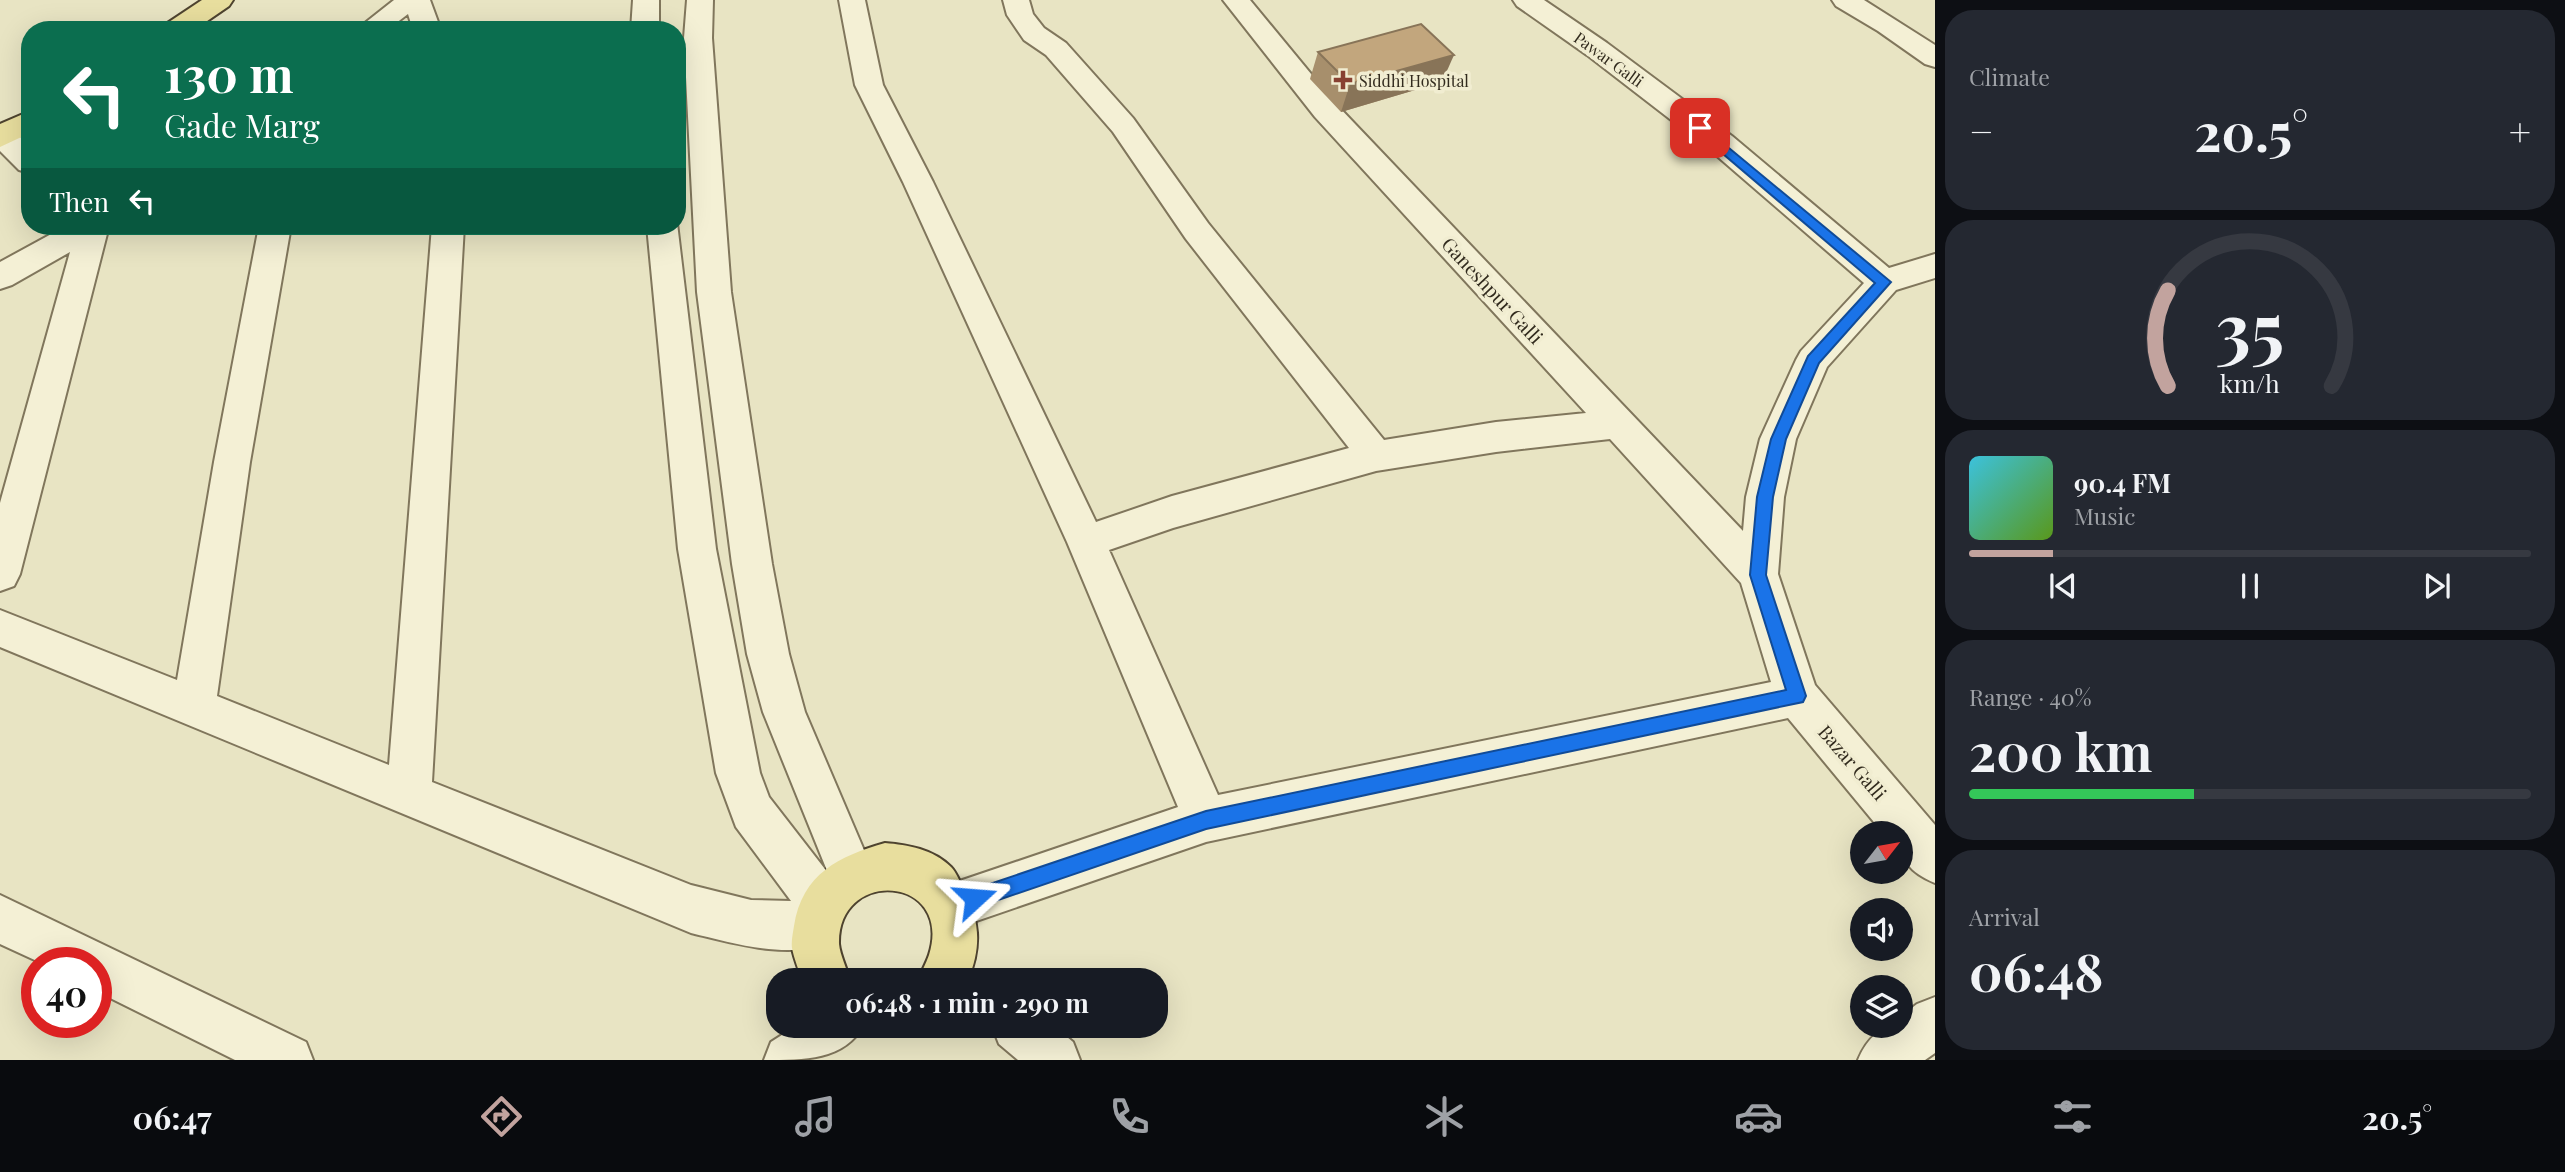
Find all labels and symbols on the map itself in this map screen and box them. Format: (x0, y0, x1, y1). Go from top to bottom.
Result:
street label: Pawar Galli (1570, 27, 1648, 92)
marker: Siddhi Hospital (1333, 70, 1353, 90)
place label: Siddhi Hospital (1359, 70, 1469, 91)
pin (1670, 98, 1730, 158)
street label: Ganeshpur Galli (1437, 231, 1550, 349)
street label: Bazar Galli (1813, 719, 1893, 805)
north arrow (1850, 821, 1913, 884)
position arrow (938, 861, 1012, 935)
speed limit sign: 40 (21, 947, 112, 1038)

